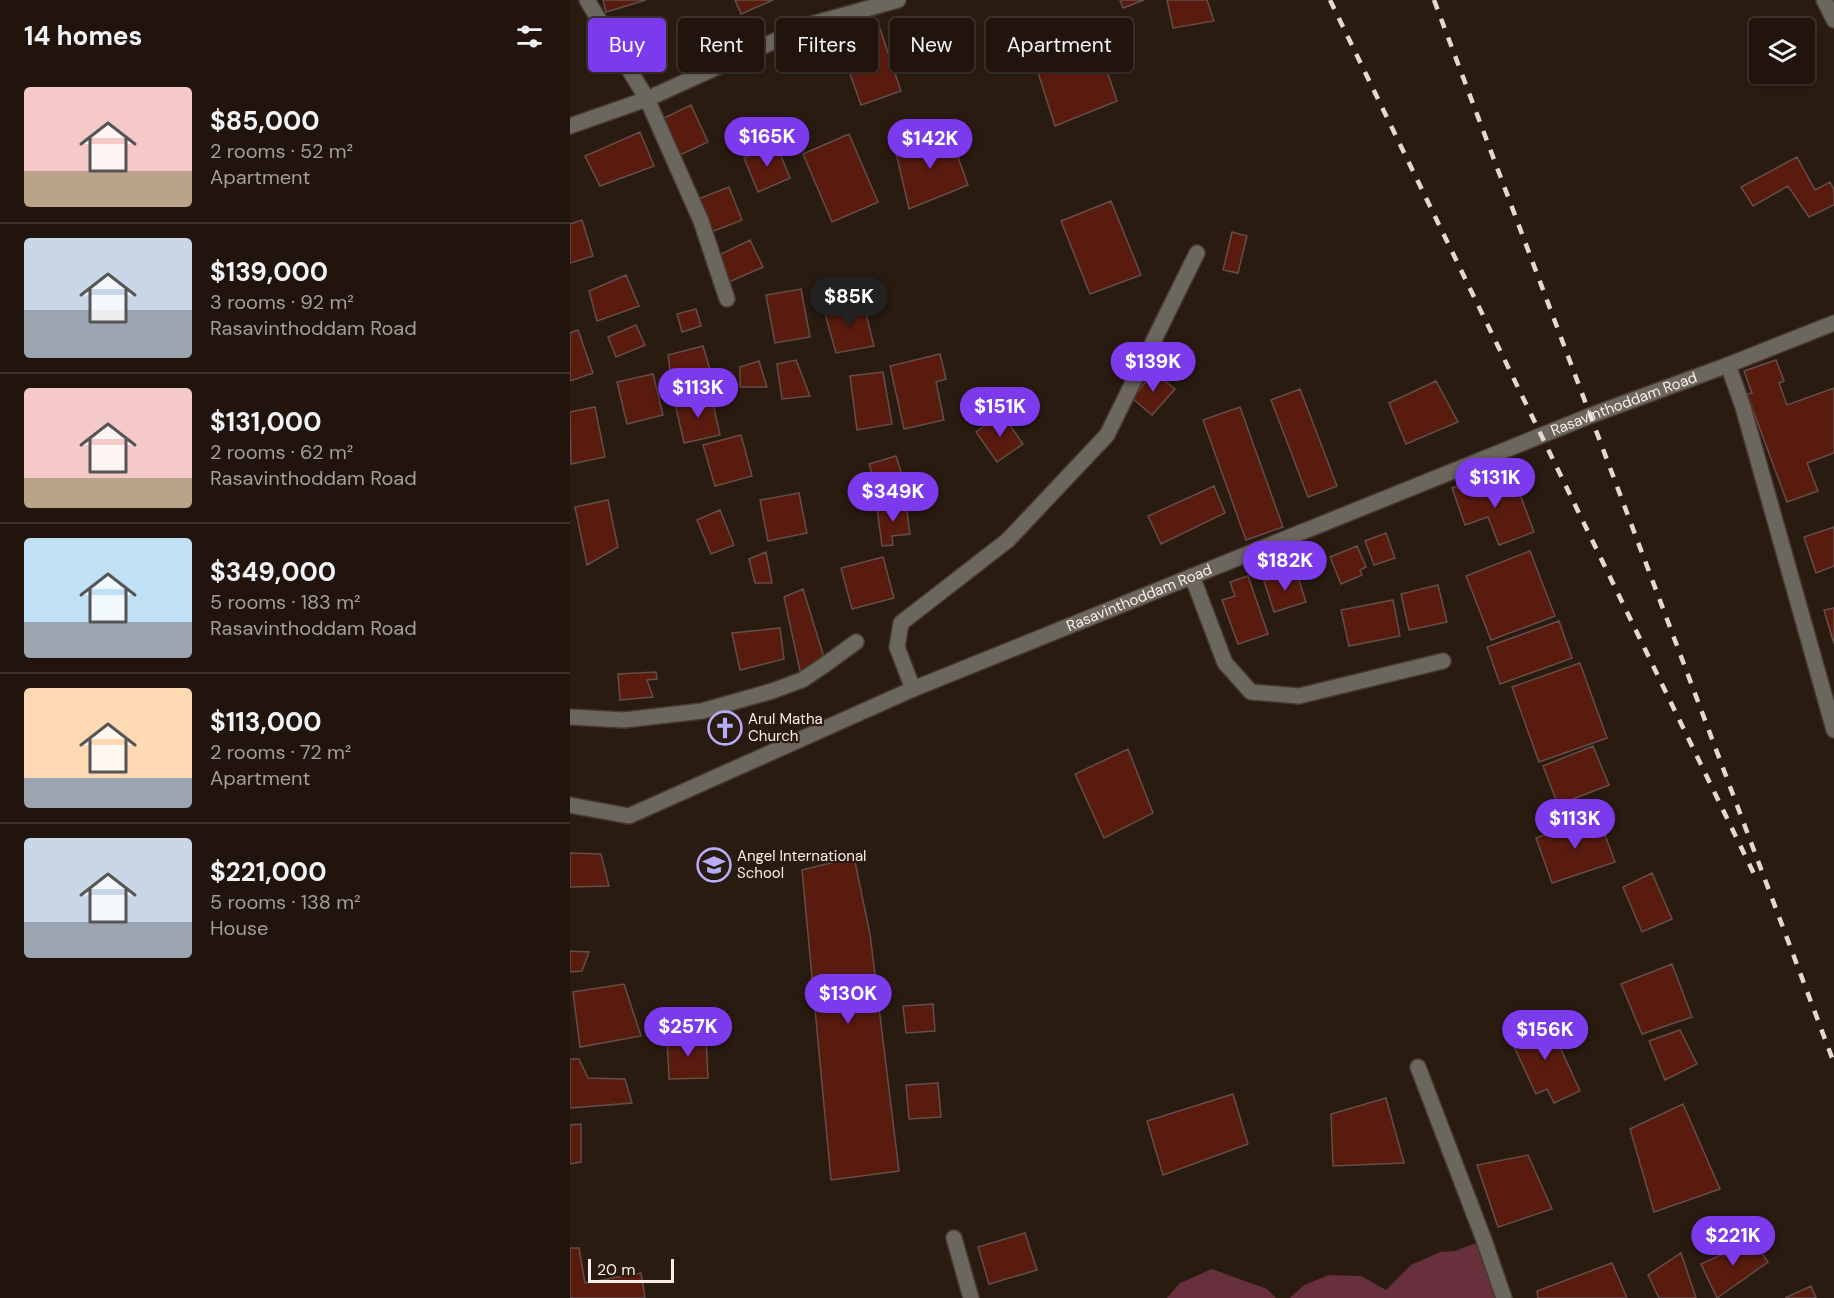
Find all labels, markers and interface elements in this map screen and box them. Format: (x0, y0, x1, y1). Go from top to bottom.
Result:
chip: Buy (588, 18, 666, 72)
chip: Rent (678, 18, 764, 72)
chip: Filters (776, 18, 878, 72)
chip: New (890, 18, 974, 72)
chip: Apartment (986, 18, 1133, 72)
map controls (1749, 18, 1815, 84)
button: layers (1749, 18, 1815, 84)
text: 14 homes (24, 19, 142, 53)
icon: filters (513, 20, 546, 53)
text: $85,000 (210, 104, 320, 138)
icon: home (72, 111, 144, 183)
pin: $165K (725, 117, 809, 168)
pin: $142K (888, 119, 972, 170)
text: $165K (738, 123, 796, 149)
text: $142K (902, 125, 958, 151)
text: 2 rooms · 52 m² (210, 138, 353, 164)
text: Apartment (210, 164, 310, 190)
text: $139,000 (210, 255, 328, 289)
icon: home (72, 262, 144, 334)
pin: $85K (813, 277, 885, 328)
text: $85K (824, 283, 874, 309)
text: 3 rooms · 92 m² (210, 289, 354, 315)
text: Rasavinthoddam Road (210, 315, 417, 341)
pin: $139K (1111, 342, 1195, 393)
text: $139K (1125, 348, 1181, 374)
street label: Rasavinthoddam Road (1548, 367, 1700, 441)
pin: $113K (656, 368, 740, 419)
text: $113K (672, 374, 724, 400)
pin: $151K (958, 387, 1042, 438)
text: $151K (974, 393, 1026, 419)
text: $131,000 (210, 405, 321, 439)
icon: home (72, 412, 144, 484)
text: 2 rooms · 62 m² (210, 439, 353, 465)
pin: $131K (1453, 458, 1537, 509)
text: $131K (1469, 464, 1521, 490)
text: Rasavinthoddam Road (210, 465, 417, 491)
pin: $349K (851, 472, 935, 523)
text: $349K (862, 478, 924, 504)
pin: $182K (1243, 541, 1327, 592)
text: $182K (1257, 547, 1313, 573)
text: $349,000 (210, 555, 336, 589)
street label: Rasavinthoddam Road (1063, 559, 1215, 636)
icon: home (72, 562, 144, 634)
text: 5 rooms · 183 m² (210, 589, 361, 615)
text: Rasavinthoddam Road (210, 615, 417, 641)
text: $113,000 (210, 705, 322, 739)
place label: Arul Matha Church (748, 709, 823, 746)
church icon: Arul Matha Church (707, 710, 743, 746)
icon: home (72, 712, 144, 784)
text: 2 rooms · 72 m² (210, 739, 351, 765)
text: Apartment (210, 765, 310, 791)
pin: $113K (1533, 799, 1617, 850)
text: $113K (1549, 805, 1601, 831)
place label: Angel International School (737, 846, 866, 883)
school or university icon: Angel International School (696, 847, 732, 883)
text: $221,000 (210, 855, 326, 889)
icon: home (72, 862, 144, 934)
text: 5 rooms · 138 m² (210, 889, 361, 915)
text: House (210, 915, 268, 941)
pin: $130K (806, 974, 890, 1025)
text: $130K (819, 980, 877, 1006)
pin: $257K (646, 1007, 730, 1058)
pin: $156K (1503, 1010, 1587, 1061)
text: $257K (658, 1013, 718, 1039)
text: $156K (1516, 1016, 1574, 1042)
pin: $221K (1691, 1216, 1775, 1267)
text: $221K (1705, 1222, 1761, 1248)
scale bar (588, 1256, 674, 1284)
text: 20 m (597, 1259, 636, 1280)

